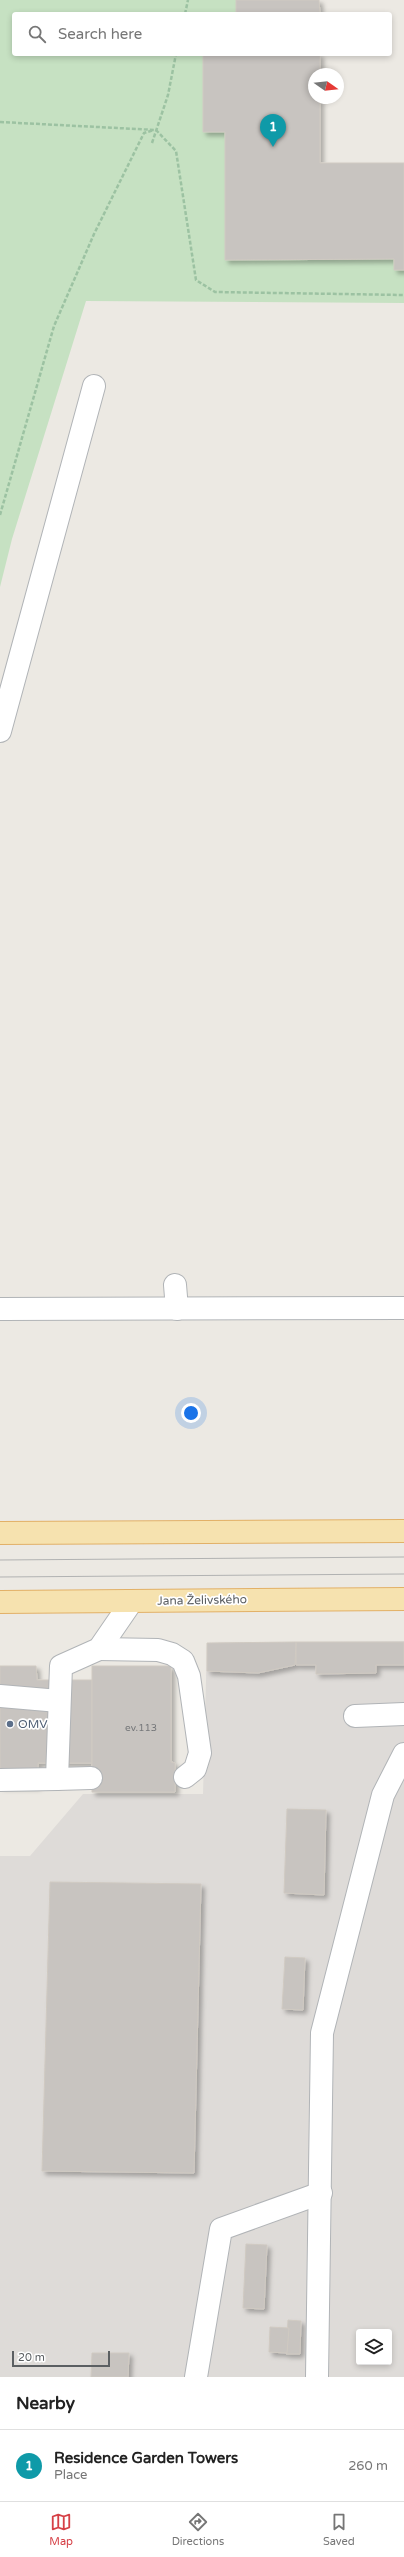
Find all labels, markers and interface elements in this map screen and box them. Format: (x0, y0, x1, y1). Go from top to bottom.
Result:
search box (12, 12, 392, 56)
icon: search (26, 23, 48, 45)
text: Search here (58, 25, 142, 43)
north arrow (308, 68, 344, 104)
pin: 1 (260, 114, 286, 147)
your location (181, 1403, 201, 1423)
street label: Jana Želivského (157, 1592, 247, 1608)
place label: OMV (18, 1717, 48, 1731)
marker: OMV (5, 1719, 15, 1729)
house number: ev.113 (125, 1722, 157, 1734)
map controls (356, 2329, 392, 2365)
button: layers (356, 2329, 392, 2365)
scale bar (12, 2349, 110, 2368)
text: 20 m (18, 2351, 45, 2364)
text: Nearby (16, 2393, 75, 2414)
text: Residence Garden Towers (54, 2449, 238, 2467)
text: 1 (25, 2458, 33, 2474)
text: 260 m (348, 2458, 388, 2474)
text: Place (54, 2467, 87, 2483)
tab: Map (49, 2511, 73, 2548)
tab: Directions (172, 2511, 224, 2548)
tab: Saved (323, 2511, 355, 2548)

